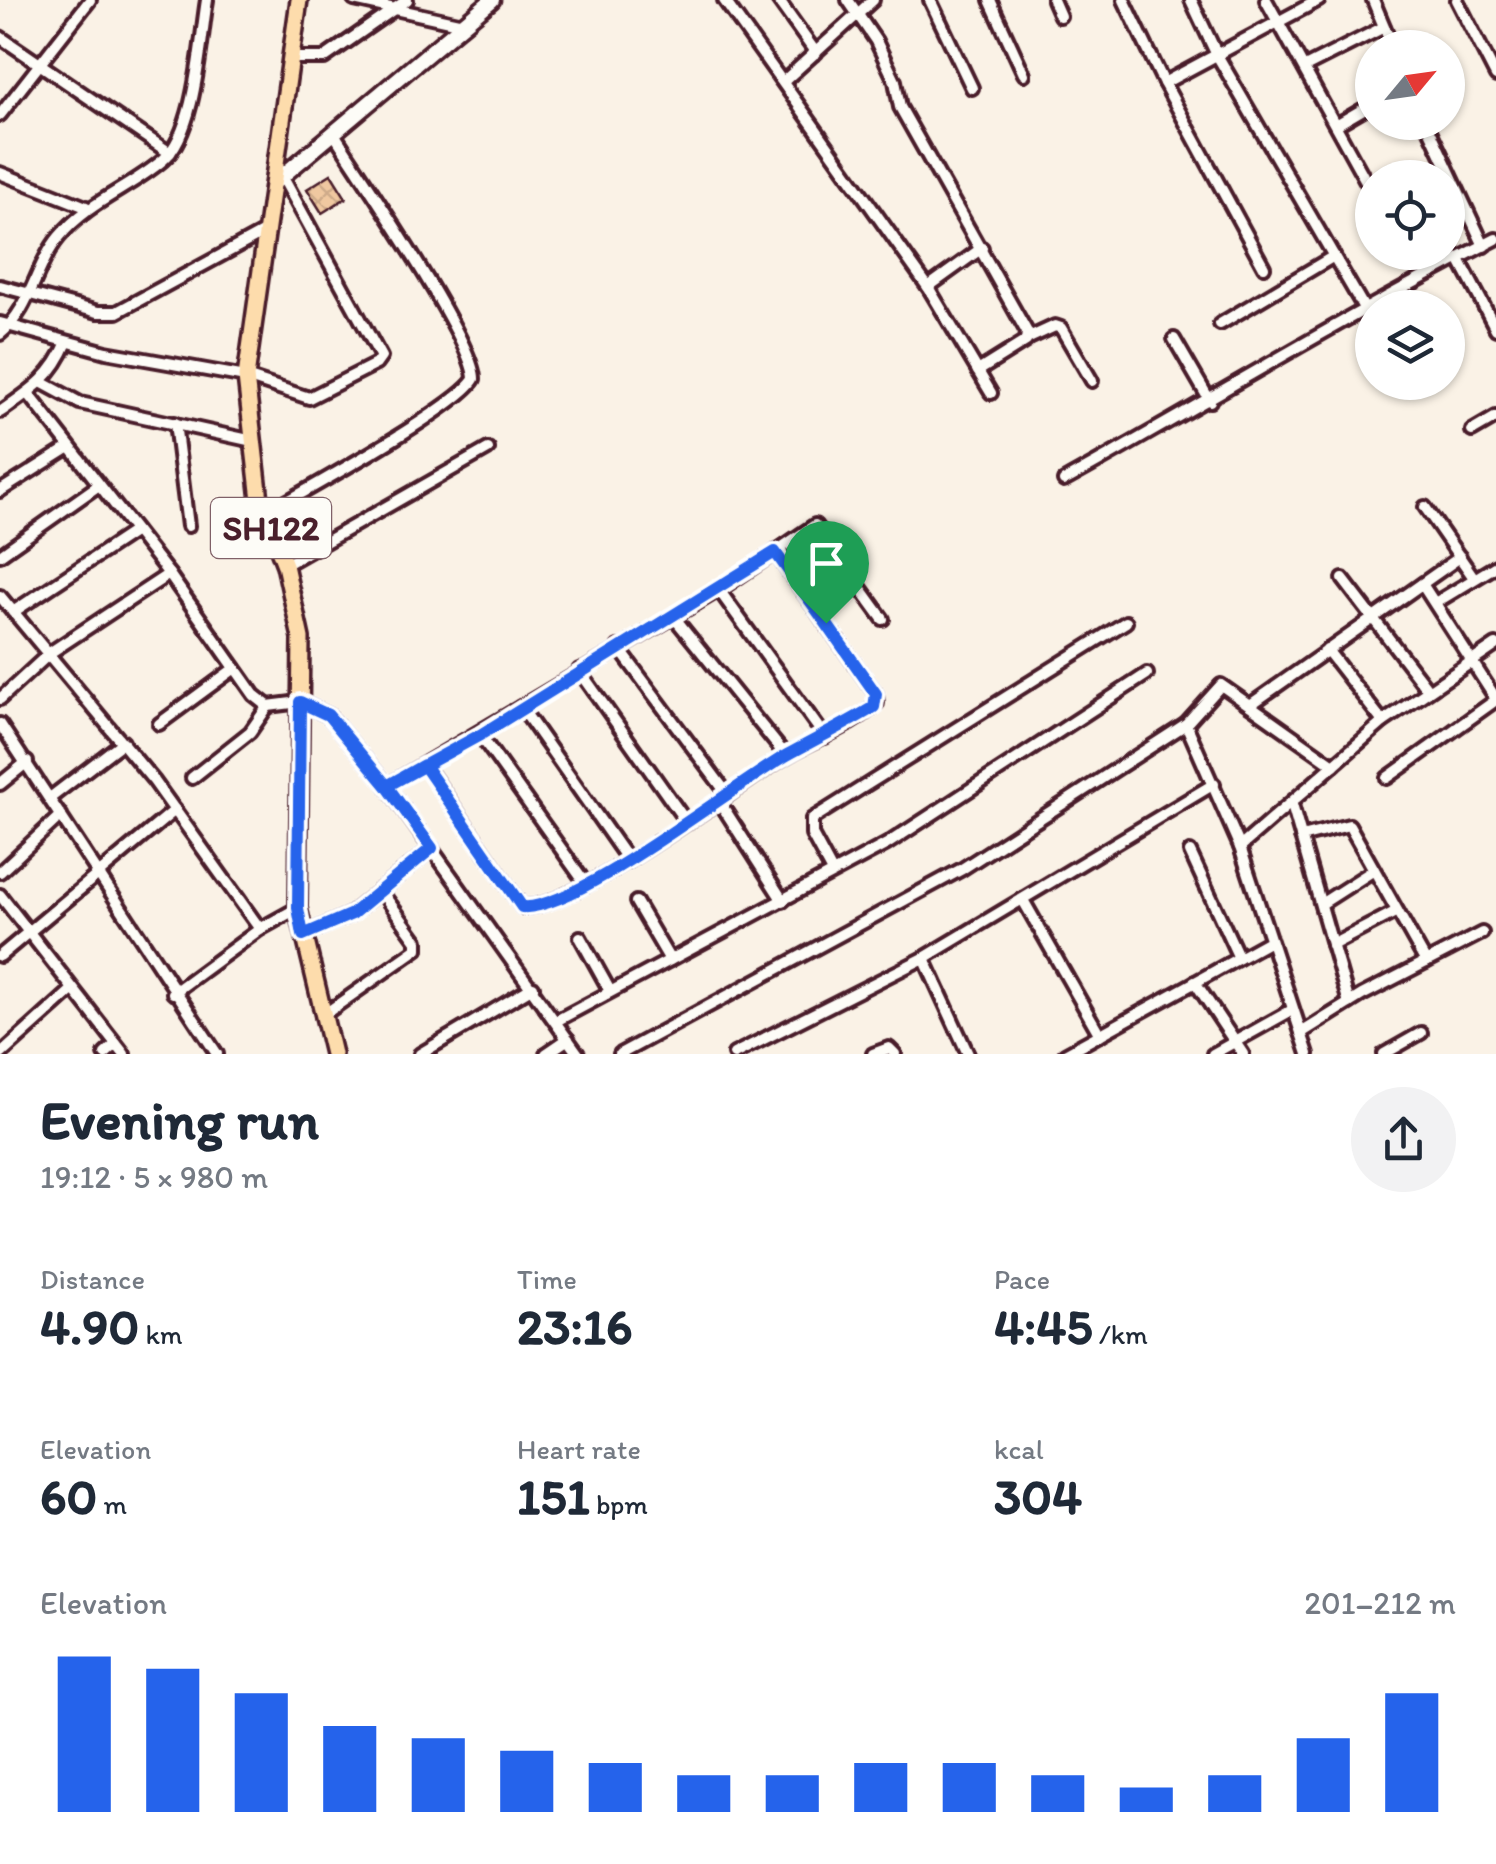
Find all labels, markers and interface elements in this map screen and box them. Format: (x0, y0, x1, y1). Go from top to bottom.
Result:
north arrow (1355, 30, 1465, 140)
map controls (1355, 30, 1465, 400)
button: locate (1355, 160, 1465, 270)
button: layers (1355, 290, 1465, 400)
road number: SH122 (211, 498, 331, 558)
pin (784, 521, 869, 624)
icon: arrive (799, 536, 854, 591)
text: Evening run (40, 1087, 319, 1153)
button: share (1351, 1087, 1456, 1192)
text: 19:12 · 5 × 980 m (40, 1158, 268, 1196)
text: Distance (40, 1262, 145, 1296)
text: Time (517, 1262, 577, 1296)
text: Pace (994, 1262, 1050, 1296)
text: 4.90 (40, 1296, 139, 1357)
text: 23:16 (517, 1296, 632, 1357)
text: 4:45 (994, 1296, 1093, 1357)
text: km (139, 1317, 183, 1351)
text: /km (1093, 1317, 1148, 1351)
text: Elevation (40, 1432, 151, 1466)
text: Heart rate (517, 1432, 641, 1466)
text: kcal (994, 1432, 1044, 1466)
text: 60 (40, 1466, 97, 1527)
text: 151 (517, 1466, 590, 1527)
text: 304 (994, 1466, 1082, 1527)
text: m (97, 1487, 127, 1521)
text: bpm (590, 1487, 648, 1521)
text: Elevation (40, 1584, 167, 1622)
text: 201–212 m (1304, 1584, 1456, 1622)

